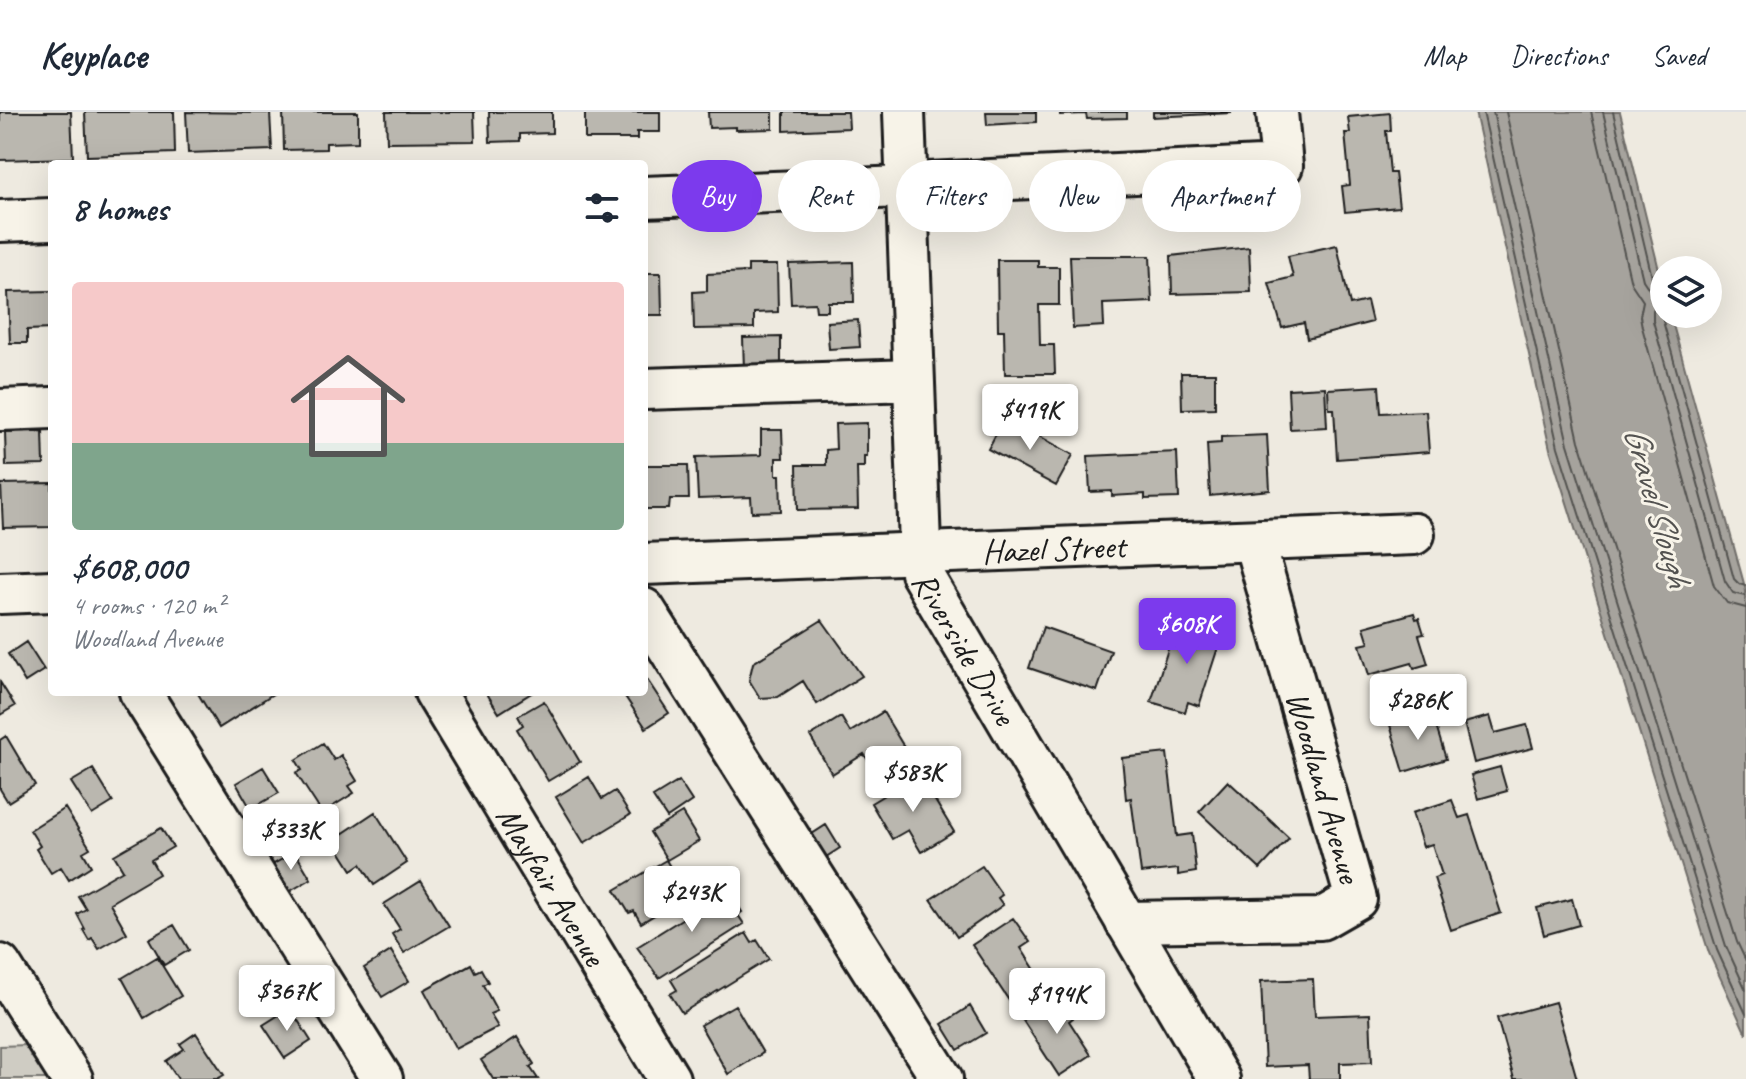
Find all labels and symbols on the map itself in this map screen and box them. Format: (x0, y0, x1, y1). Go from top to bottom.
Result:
pin: $419K (974, 384, 1086, 452)
water label: Gravel Slough (1613, 421, 1703, 594)
street label: Hazel Street (981, 524, 1130, 572)
street label: Riverside Drive (903, 563, 1028, 734)
pin: $608K (1131, 598, 1243, 666)
pin: $286K (1362, 674, 1474, 742)
street label: Woodland Avenue (1276, 687, 1372, 889)
pin: $583K (857, 746, 969, 814)
street label: Mayfair Avenue (487, 798, 618, 975)
pin: $333K (235, 804, 347, 872)
pin: $243K (636, 866, 748, 934)
pin: $367K (231, 965, 343, 1033)
pin: $194K (1001, 968, 1113, 1036)

